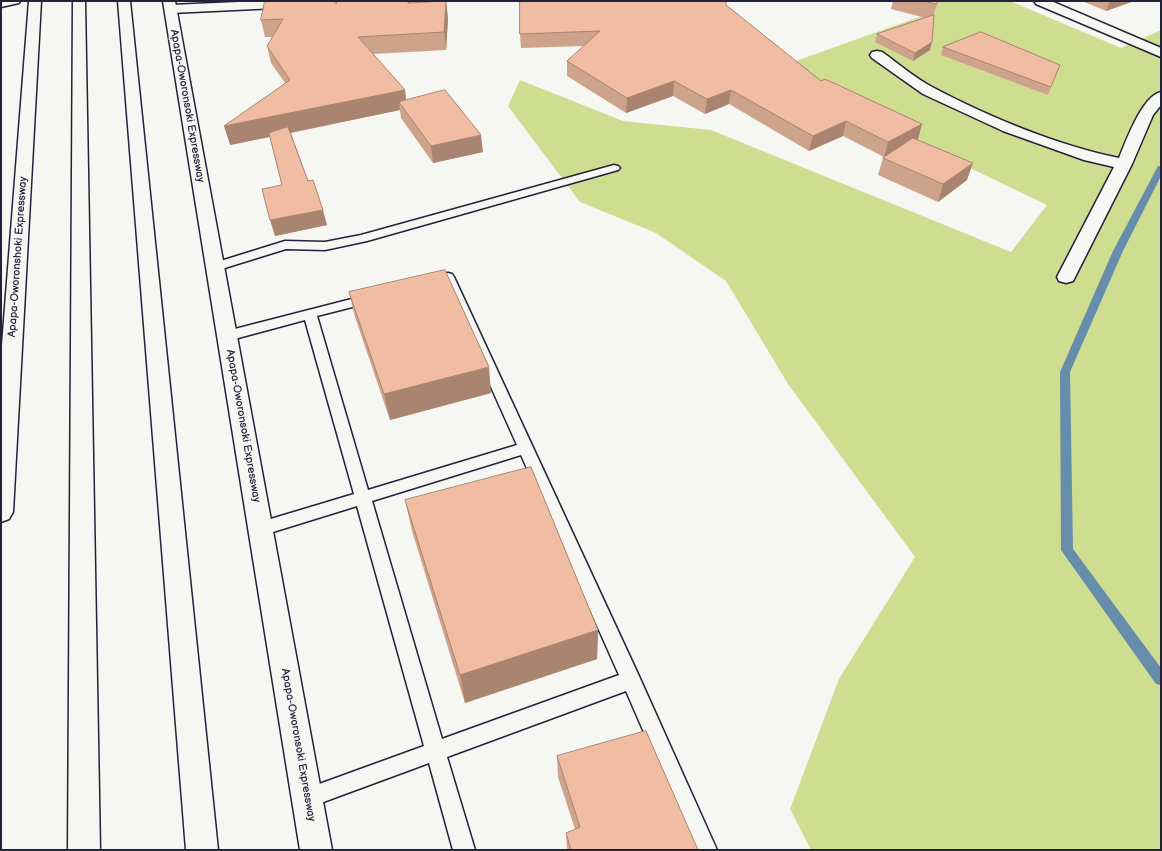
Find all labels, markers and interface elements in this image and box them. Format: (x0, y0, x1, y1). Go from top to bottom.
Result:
street label: Apapa-Oworonsoki Expressway (167, 28, 207, 184)
street label: Apapa-Oworonshoki Expressway (6, 176, 30, 338)
street label: Apapa-Oworonsoki Expressway (223, 348, 263, 504)
street label: Apapa-Oworonsoki Expressway (278, 667, 318, 823)

